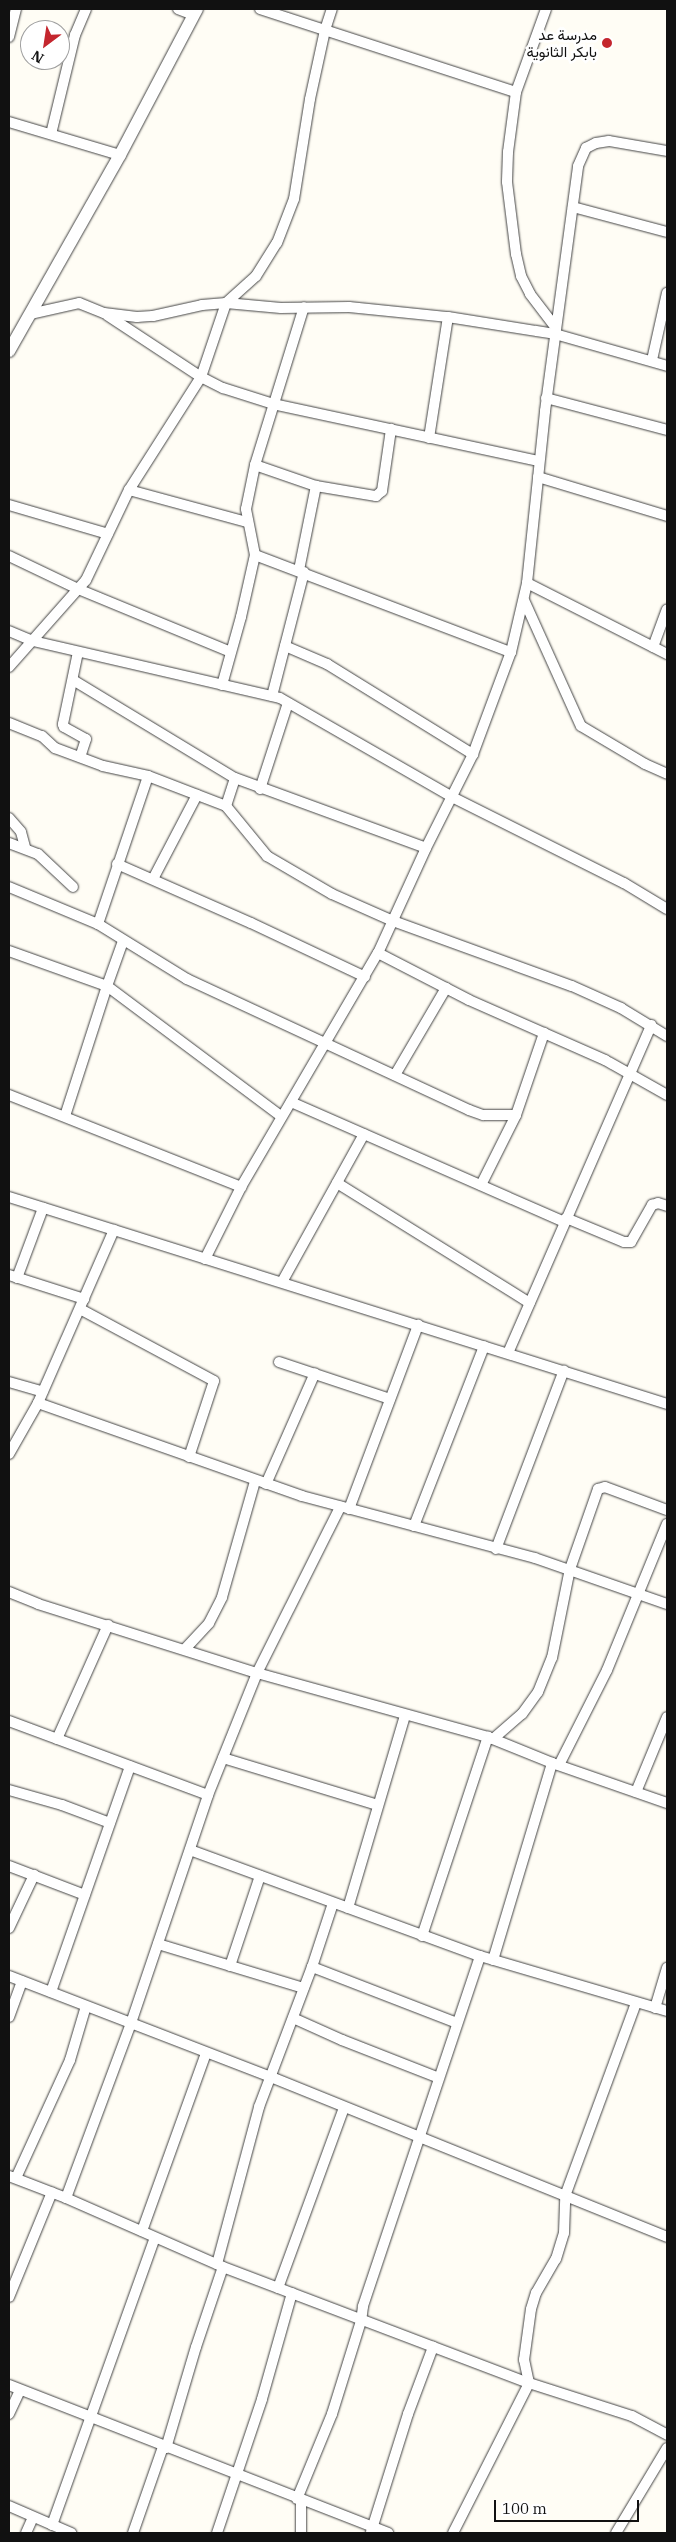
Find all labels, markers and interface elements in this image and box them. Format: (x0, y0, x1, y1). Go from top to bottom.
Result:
north arrow (20, 20, 70, 70)
place label: مدرسة عد بابكر الثانوية (526, 25, 597, 60)
marker: مدرسة عد بابكر الثانوية (601, 37, 613, 49)
text: N (28, 46, 47, 68)
scale bar (496, 2490, 641, 2522)
text: 100 m (502, 2499, 547, 2518)

